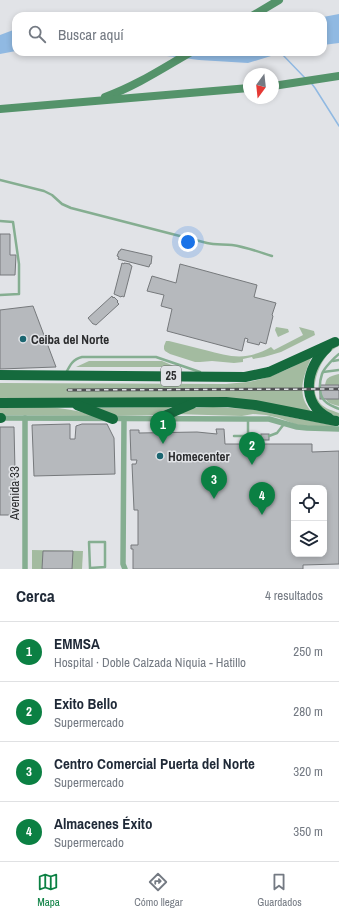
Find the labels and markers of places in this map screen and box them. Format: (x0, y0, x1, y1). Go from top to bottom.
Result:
place label: Ceiba del Norte (31, 331, 109, 348)
marker: Ceiba del Norte (18, 334, 28, 344)
pin: 1 (150, 411, 176, 444)
pin: 2 (239, 432, 265, 465)
place label: Homecenter (168, 448, 230, 465)
marker: Homecenter (155, 451, 165, 461)
pin: 3 (201, 466, 227, 499)
pin: 4 (249, 482, 275, 515)

